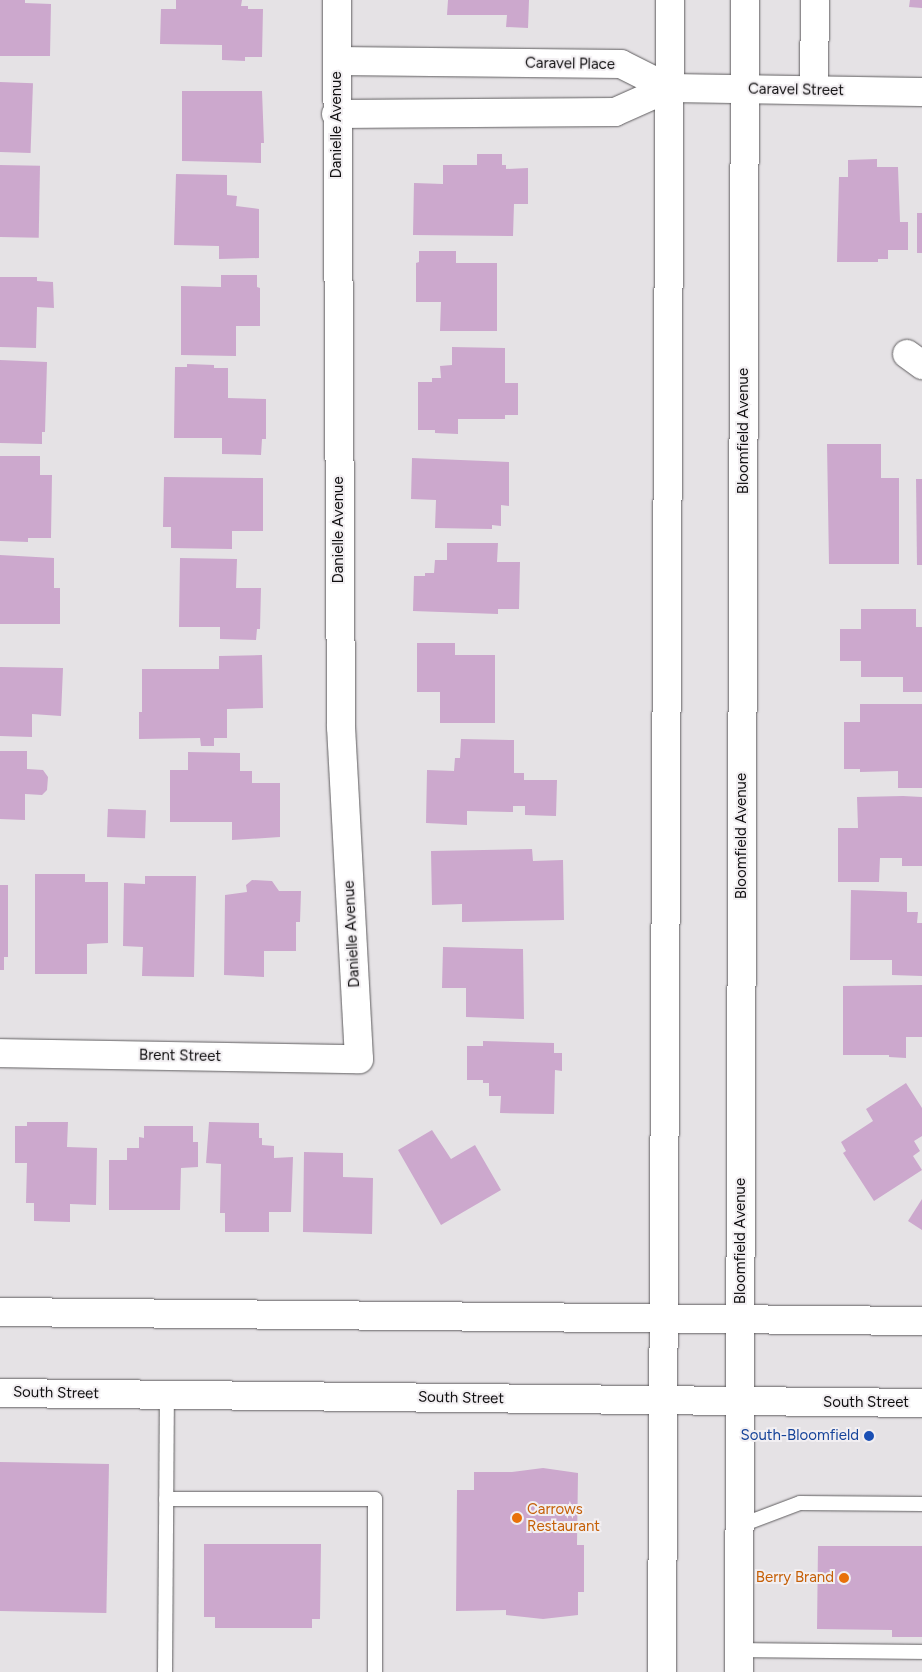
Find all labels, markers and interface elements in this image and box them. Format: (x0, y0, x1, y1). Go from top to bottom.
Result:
street label: Caravel Place (525, 54, 615, 74)
street label: Danielle Avenue (328, 71, 346, 179)
street label: Caravel Street (748, 80, 844, 100)
street label: Bloomfield Avenue (735, 368, 753, 494)
street label: Danielle Avenue (330, 476, 348, 584)
street label: Bloomfield Avenue (733, 773, 751, 899)
street label: Danielle Avenue (340, 880, 364, 988)
street label: Brent Street (139, 1046, 221, 1066)
street label: Bloomfield Avenue (732, 1178, 750, 1304)
street label: South Street (13, 1383, 99, 1403)
street label: South Street (418, 1388, 504, 1408)
street label: South Street (823, 1394, 909, 1412)
place label: South-Bloomfield (741, 1427, 859, 1445)
marker: South-Bloomfield (863, 1430, 875, 1442)
place label: Carrows Restaurant (527, 1500, 600, 1535)
marker: Carrows Restaurant (511, 1512, 523, 1524)
place label: Berry Brand (756, 1569, 834, 1587)
marker: Berry Brand (838, 1572, 850, 1584)

